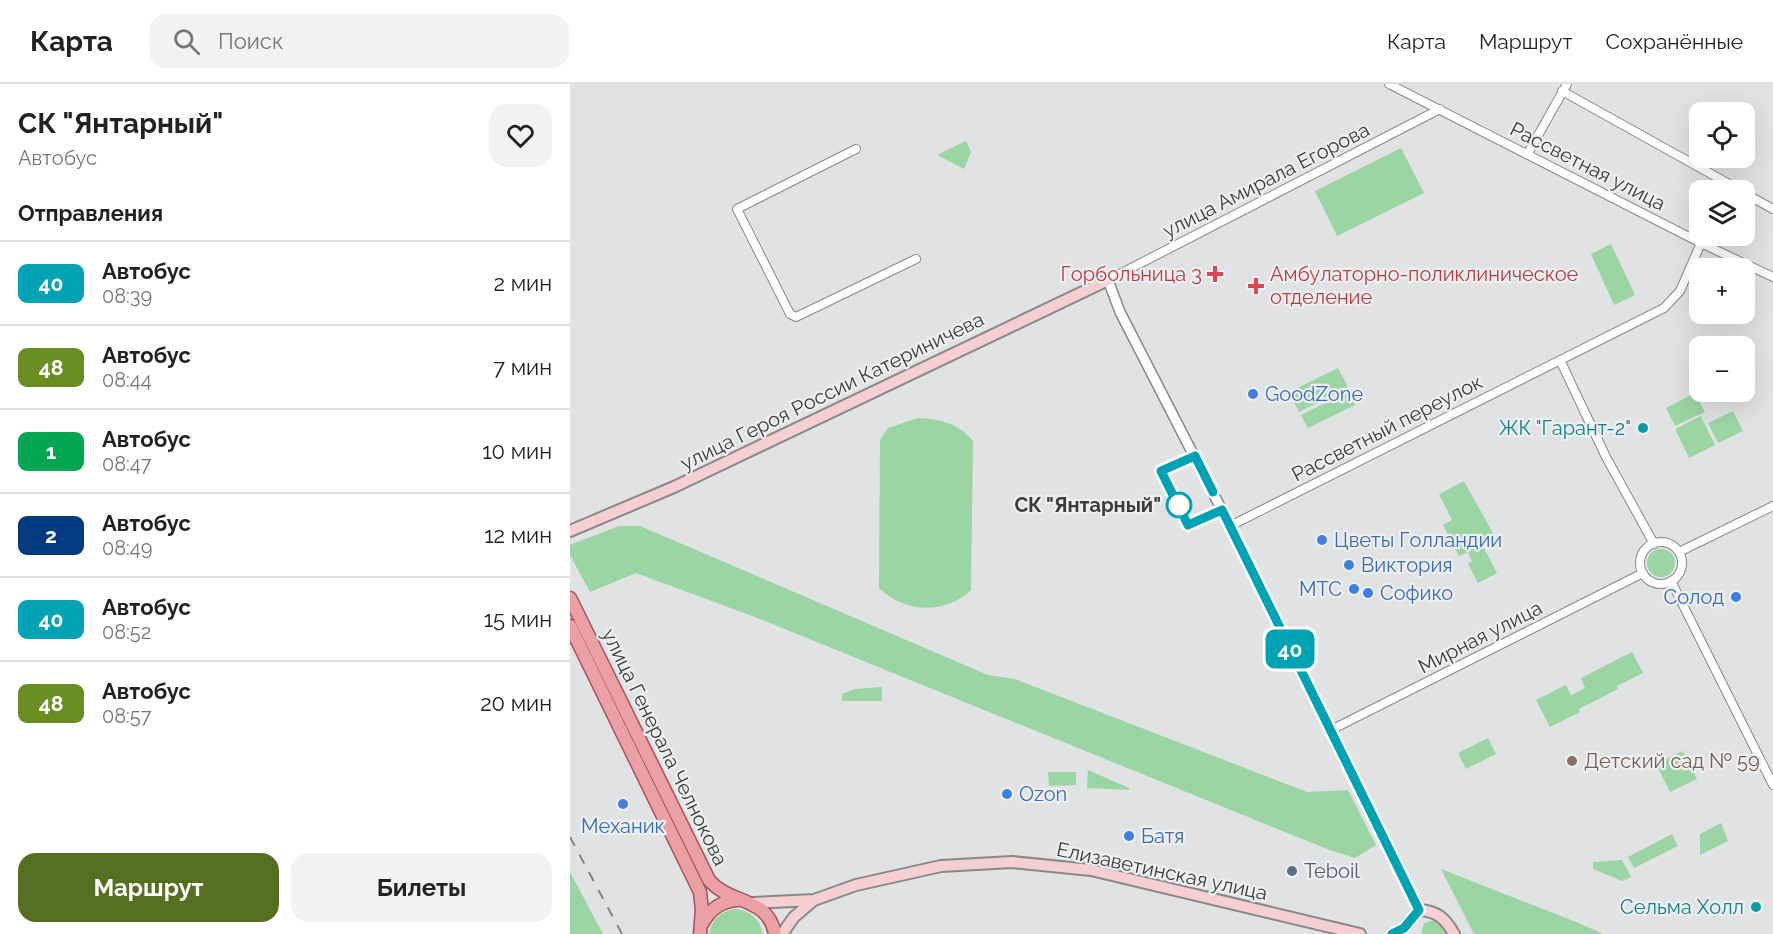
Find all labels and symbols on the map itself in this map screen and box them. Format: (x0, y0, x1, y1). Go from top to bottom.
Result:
street label: Рассветная улица (1506, 116, 1670, 216)
street label: улица Амирала Егорова (1159, 117, 1373, 243)
place label: Горбольница 3 (1060, 262, 1202, 286)
place label: Амбулаторно-поликлиническое отделение (1270, 262, 1579, 309)
marker: Горбольница 3 (1206, 265, 1224, 283)
marker: Амбулаторно-поликлиническое отделение (1247, 277, 1265, 295)
street label: улица Героя России Катериничева (676, 307, 988, 475)
street label: Рассветный переулок (1288, 369, 1486, 487)
place label: GoodZone (1265, 382, 1363, 406)
marker: GoodZone (1246, 387, 1260, 401)
place label: ЖК "Гарант-2" (1499, 416, 1631, 440)
marker: ЖК "Гарант-2" (1636, 421, 1650, 435)
marker: СК "Янтарный" (1166, 492, 1192, 518)
place label: СК "Янтарный" (1014, 493, 1161, 517)
place label: Цветы Голландии (1334, 528, 1502, 552)
marker: Цветы Голландии (1315, 533, 1329, 547)
place label: Виктория (1361, 553, 1453, 577)
marker: Виктория (1342, 558, 1356, 572)
place label: MTC (1299, 577, 1342, 601)
place label: Софико (1380, 581, 1453, 605)
marker: MTC (1347, 582, 1361, 596)
place label: Солод (1664, 585, 1724, 609)
marker: Софико (1361, 586, 1375, 600)
marker: Солод (1729, 590, 1743, 604)
street label: Мирная улица (1414, 595, 1546, 679)
street label: улица Генерала Челнокова (597, 625, 733, 869)
line badge: 40 (1263, 630, 1317, 668)
place label: Детский сад № 59 (1584, 749, 1760, 773)
marker: Детский сад № 59 (1565, 754, 1579, 768)
place label: Ozon (1019, 782, 1067, 806)
marker: Ozon (1000, 787, 1014, 801)
marker: Механик (616, 797, 630, 811)
place label: Механик (581, 814, 665, 838)
place label: Батя (1141, 824, 1184, 848)
marker: Батя (1122, 829, 1136, 843)
street label: Елизаветинская улица (1054, 837, 1270, 905)
place label: Teboil (1304, 859, 1360, 883)
marker: Teboil (1285, 864, 1299, 878)
place label: Сельма Холл (1620, 895, 1744, 919)
marker: Сельма Холл (1749, 900, 1763, 914)

